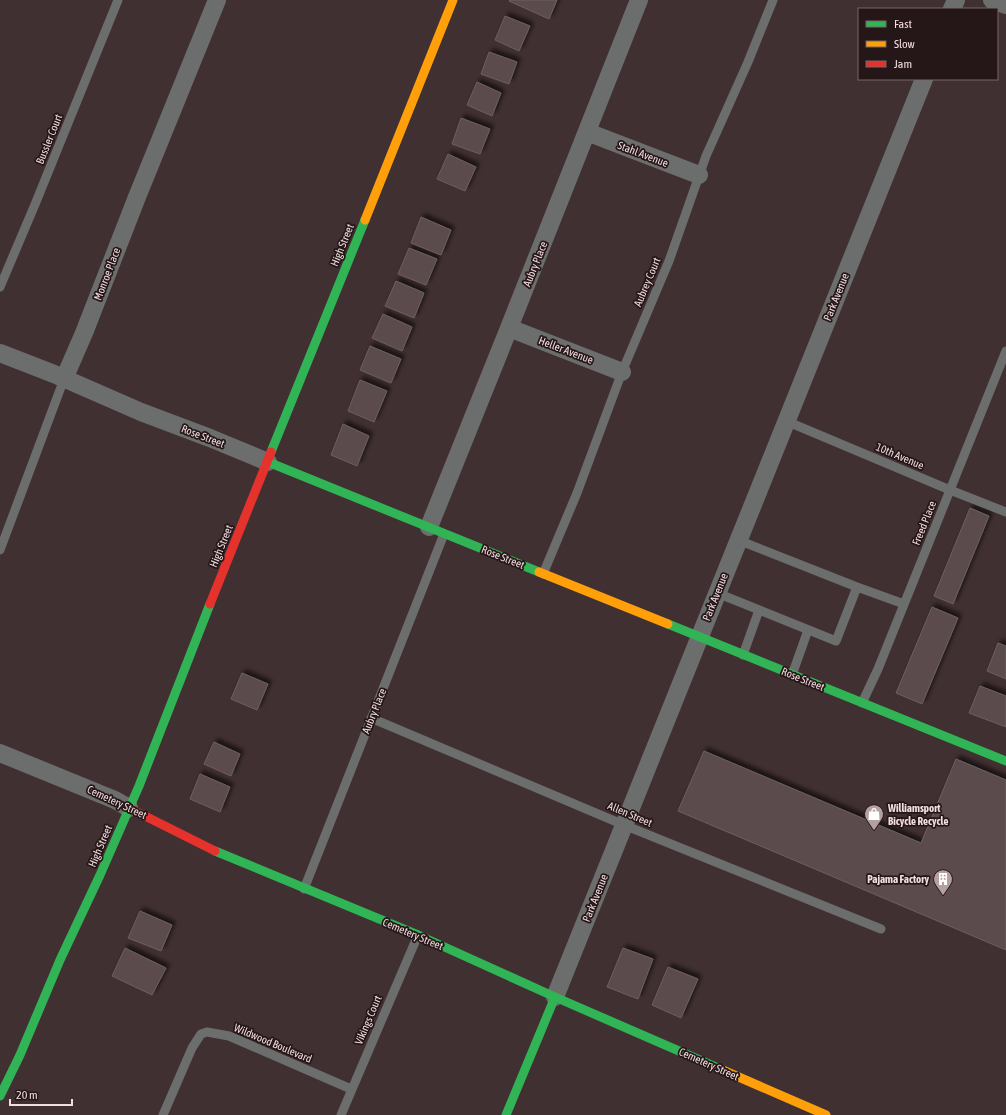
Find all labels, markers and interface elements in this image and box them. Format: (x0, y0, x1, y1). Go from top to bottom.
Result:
legend (858, 8, 998, 80)
text: Fast (894, 17, 912, 31)
text: Slow (894, 37, 915, 51)
text: Jam (894, 57, 912, 71)
street label: Bussler Court (34, 112, 64, 166)
street label: Stahl Avenue (616, 139, 670, 169)
street label: High Street (328, 222, 356, 268)
street label: Aubry Place (521, 240, 549, 288)
street label: Monroe Place (91, 246, 123, 302)
street label: Aubrey Court (631, 256, 663, 308)
street label: Park Avenue (821, 271, 851, 323)
street label: Heller Avenue (537, 334, 595, 366)
street label: Rose Street (180, 422, 226, 450)
street label: 10th Avenue (874, 441, 926, 471)
street label: Freed Place (910, 499, 938, 547)
street label: High Street (207, 523, 235, 569)
street label: Rose Street (480, 543, 526, 571)
street label: Park Avenue (700, 571, 730, 623)
street label: Rose Street (780, 665, 826, 693)
street label: Aubry Place (360, 687, 388, 735)
street label: Cemetery Street (85, 783, 149, 821)
street label: Allen Street (606, 799, 654, 829)
place label: Williamsport Bicycle Recycle (887, 802, 948, 827)
shop icon: Williamsport Bicycle Recycle (863, 803, 885, 831)
street label: High Street (86, 823, 114, 869)
building icon: Pajama Factory (932, 868, 954, 896)
street label: Park Avenue (580, 872, 610, 924)
place label: Pajama Factory (867, 873, 929, 885)
street label: Cemetery Street (381, 916, 445, 952)
street label: Vikings Court (352, 994, 384, 1046)
street label: Wildwood Boulevard (232, 1021, 314, 1065)
street label: Cemetery Street (677, 1045, 741, 1083)
scale bar (10, 1081, 72, 1107)
text: 20 m (16, 1088, 38, 1102)

